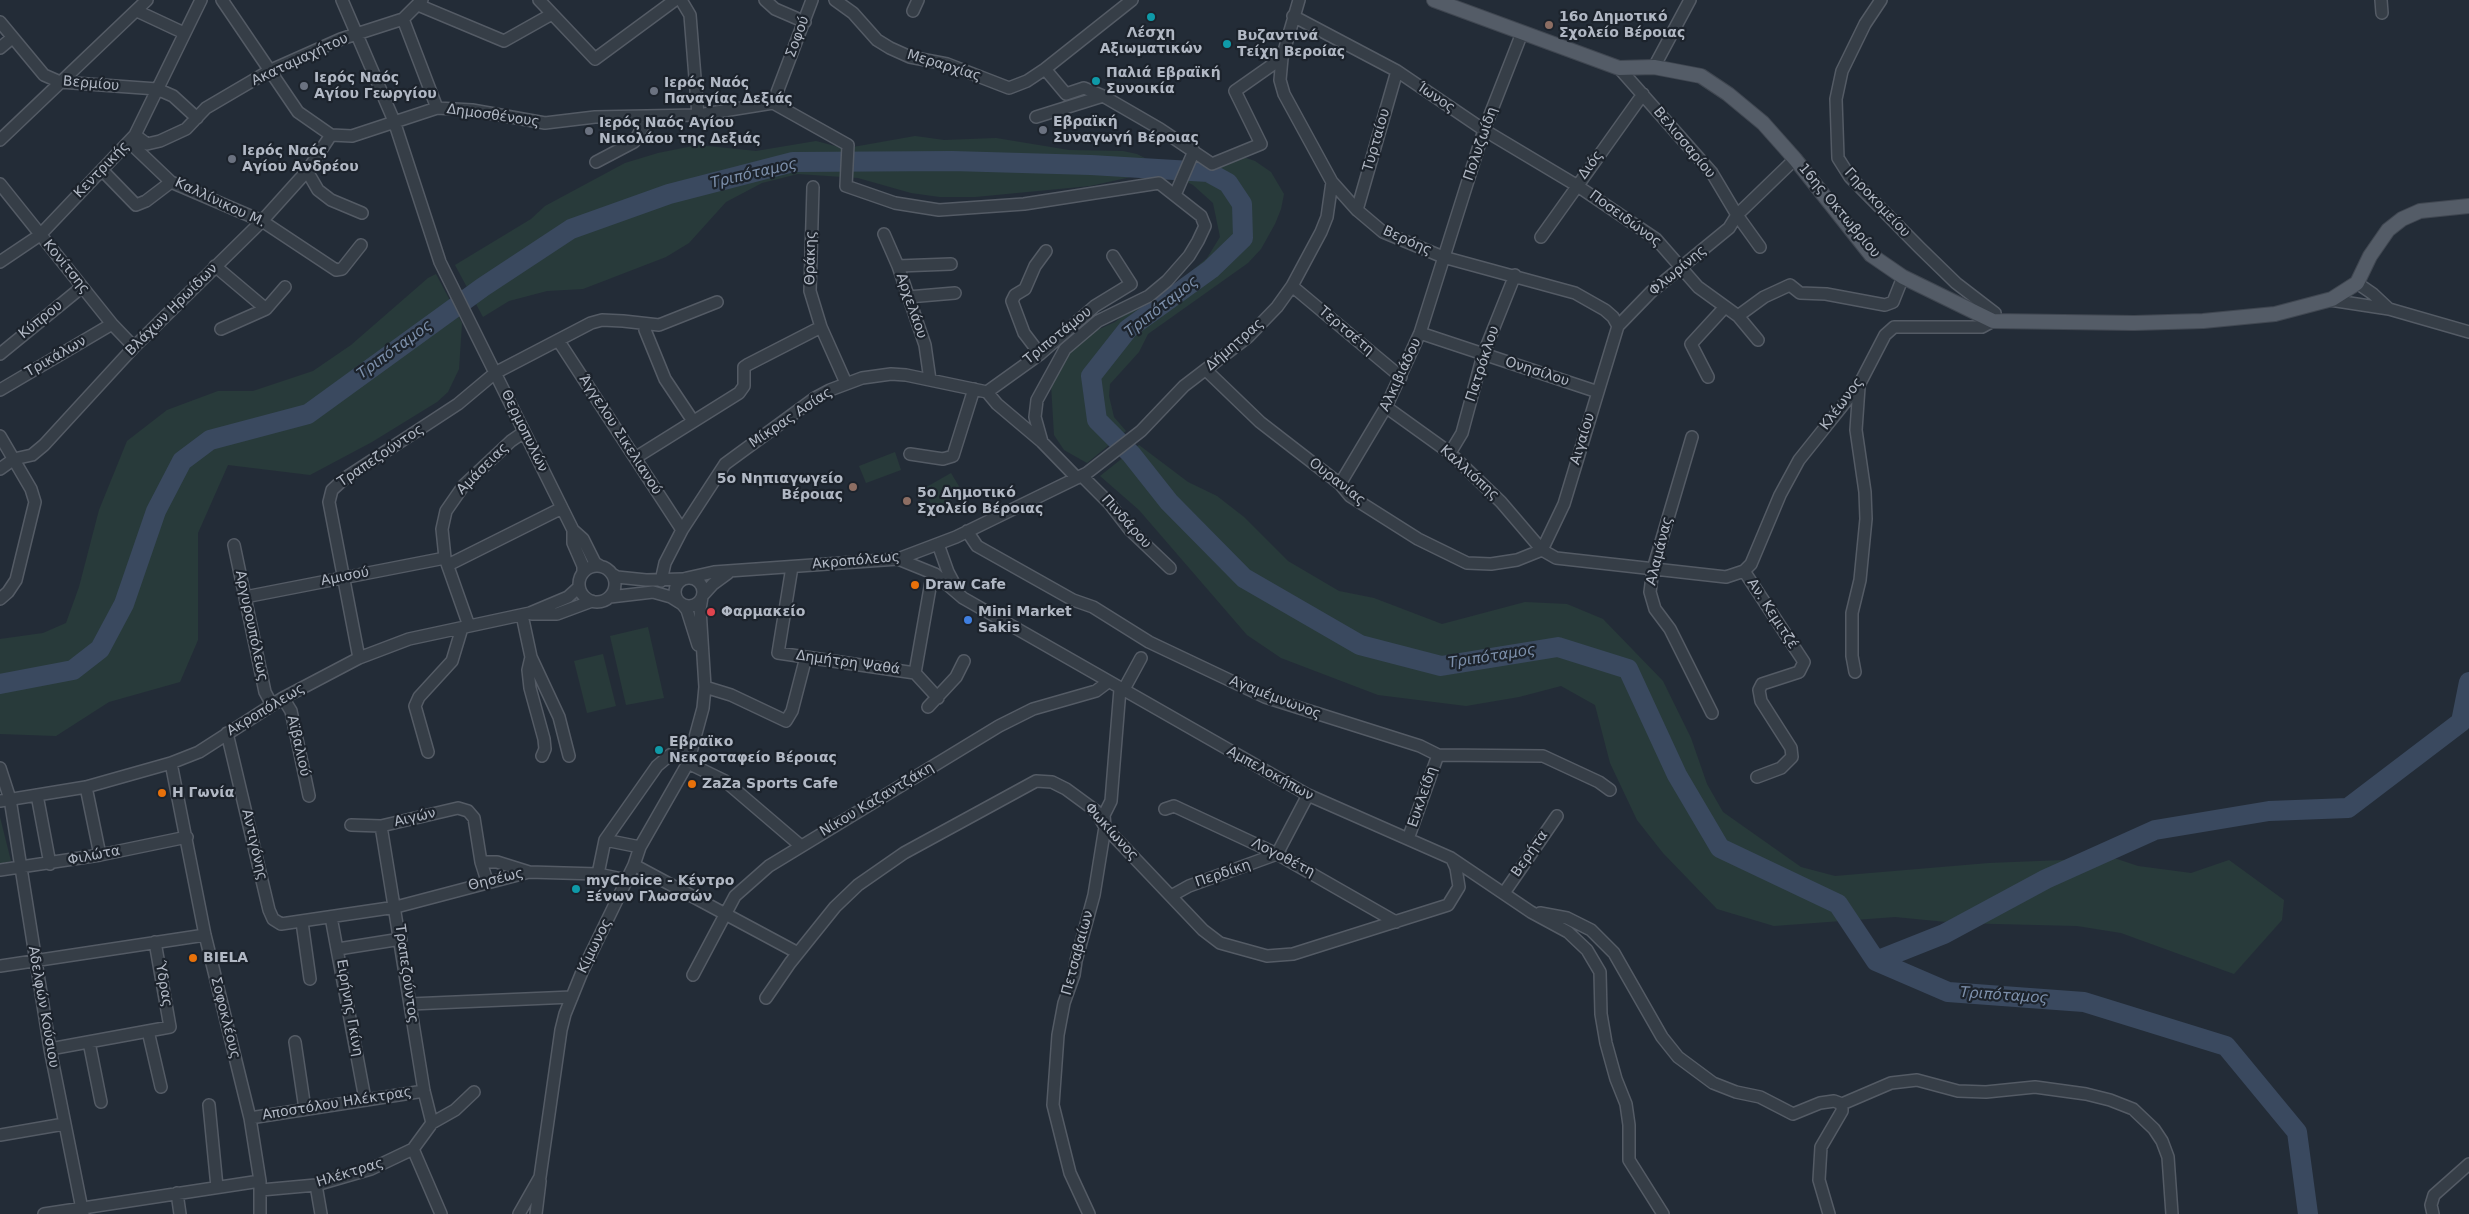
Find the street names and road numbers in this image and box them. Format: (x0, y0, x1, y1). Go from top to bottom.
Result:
street label: Σοφού (783, 14, 813, 60)
street label: Ακαταμαχήτου (249, 30, 351, 90)
street label: Μεραρχίας (905, 47, 983, 85)
street label: Βερμίου (62, 73, 120, 95)
street label: Ίωνος (1414, 79, 1458, 117)
street label: Δημοσθένους (445, 101, 541, 131)
street label: Βελισσαρίου (1649, 104, 1719, 182)
street label: Πολυζωίδη (1461, 105, 1501, 183)
street label: Τυρταίου (1360, 107, 1394, 173)
street label: Κεντρικής (71, 138, 133, 202)
street label: Διός (1575, 147, 1607, 183)
street label: 16ης Οκτωβρίου (1795, 160, 1883, 262)
street label: Γηροκομείου (1841, 165, 1913, 241)
street label: Καλλίνικου Μ. (172, 175, 268, 231)
street label: Ποσειδώνος (1586, 187, 1664, 251)
street label: Βερόης (1380, 223, 1434, 259)
street label: Θράκης (802, 231, 820, 285)
street label: Κονίτσης (39, 237, 93, 297)
street label: Φλωρίνης (1646, 242, 1710, 300)
street label: Βλάχων Ηρωίδων (123, 261, 221, 359)
street label: Αρχελάου (892, 271, 930, 341)
street label: Κύπρου (16, 297, 66, 343)
street label: Τερτσέτη (1315, 303, 1377, 359)
street label: Τριποτάμου (1021, 304, 1095, 368)
street label: Δήμητρας (1203, 315, 1267, 375)
street label: Πατρόκλου (1463, 324, 1503, 404)
street label: Τρικάλων (23, 333, 89, 381)
street label: Αλκιβιάδου (1377, 336, 1425, 414)
street label: Ονησίλου (1503, 354, 1571, 390)
street label: Άγγελου Σικελιανού (575, 372, 665, 498)
street label: Κλέωνος (1817, 374, 1867, 434)
street label: Μίκρας Ασίας (746, 384, 836, 452)
street label: Θερμοπυλών (497, 387, 551, 475)
street label: Αιγαίου (1567, 411, 1599, 467)
street label: Τραπεζούντος (335, 421, 427, 491)
street label: Αμάσειας (454, 440, 512, 498)
street label: Καλλιόπης (1436, 442, 1502, 504)
street label: Ουρανίας (1305, 455, 1369, 509)
street label: Πινδάρου (1098, 492, 1154, 552)
street label: Αλαμάνας (1643, 515, 1677, 587)
street label: Ακροπόλεως (811, 549, 901, 573)
street label: Αμισού (319, 564, 371, 590)
street label: Αργυρουπόλεως (231, 569, 271, 683)
street label: Αν. Κεμιτζέ (1743, 576, 1801, 652)
street label: Δημήτρη Ψαθά (795, 647, 901, 679)
street label: Αγαμέμνωνος (1227, 673, 1323, 723)
street label: Ακροπόλεως (224, 680, 308, 740)
street label: Αϊβαλιού (283, 714, 313, 778)
street label: Αμπελοκήπων (1224, 743, 1316, 805)
street label: Νίκου Καζαντζάκη (817, 759, 937, 841)
street label: Ευκλείδη (1405, 764, 1441, 830)
street label: Φωκίωνος (1081, 800, 1141, 864)
street label: Αιγών (393, 805, 437, 831)
street label: Αντιγόνης (238, 808, 270, 882)
street label: Βερήτα (1508, 828, 1552, 880)
street label: Λογοθέτη (1249, 835, 1317, 881)
street label: Φιλώτα (66, 843, 122, 869)
street label: Περδίκη (1193, 857, 1253, 891)
street label: Θησέως (467, 865, 525, 895)
street label: Πετσαβαίων (1059, 909, 1097, 997)
street label: Κίμωνος (574, 916, 616, 976)
street label: Τραπεζούντος (391, 923, 421, 1025)
street label: Αδελφών Κούσιου (24, 945, 62, 1069)
street label: Ειρήνης Γκίνη (332, 958, 366, 1058)
street label: Ύδρας (151, 960, 175, 1008)
street label: Σοφοκλέους (207, 975, 243, 1061)
street label: Αποστόλου Ηλέκτρας (261, 1084, 413, 1124)
street label: Ηλέκτρας (314, 1155, 386, 1191)

